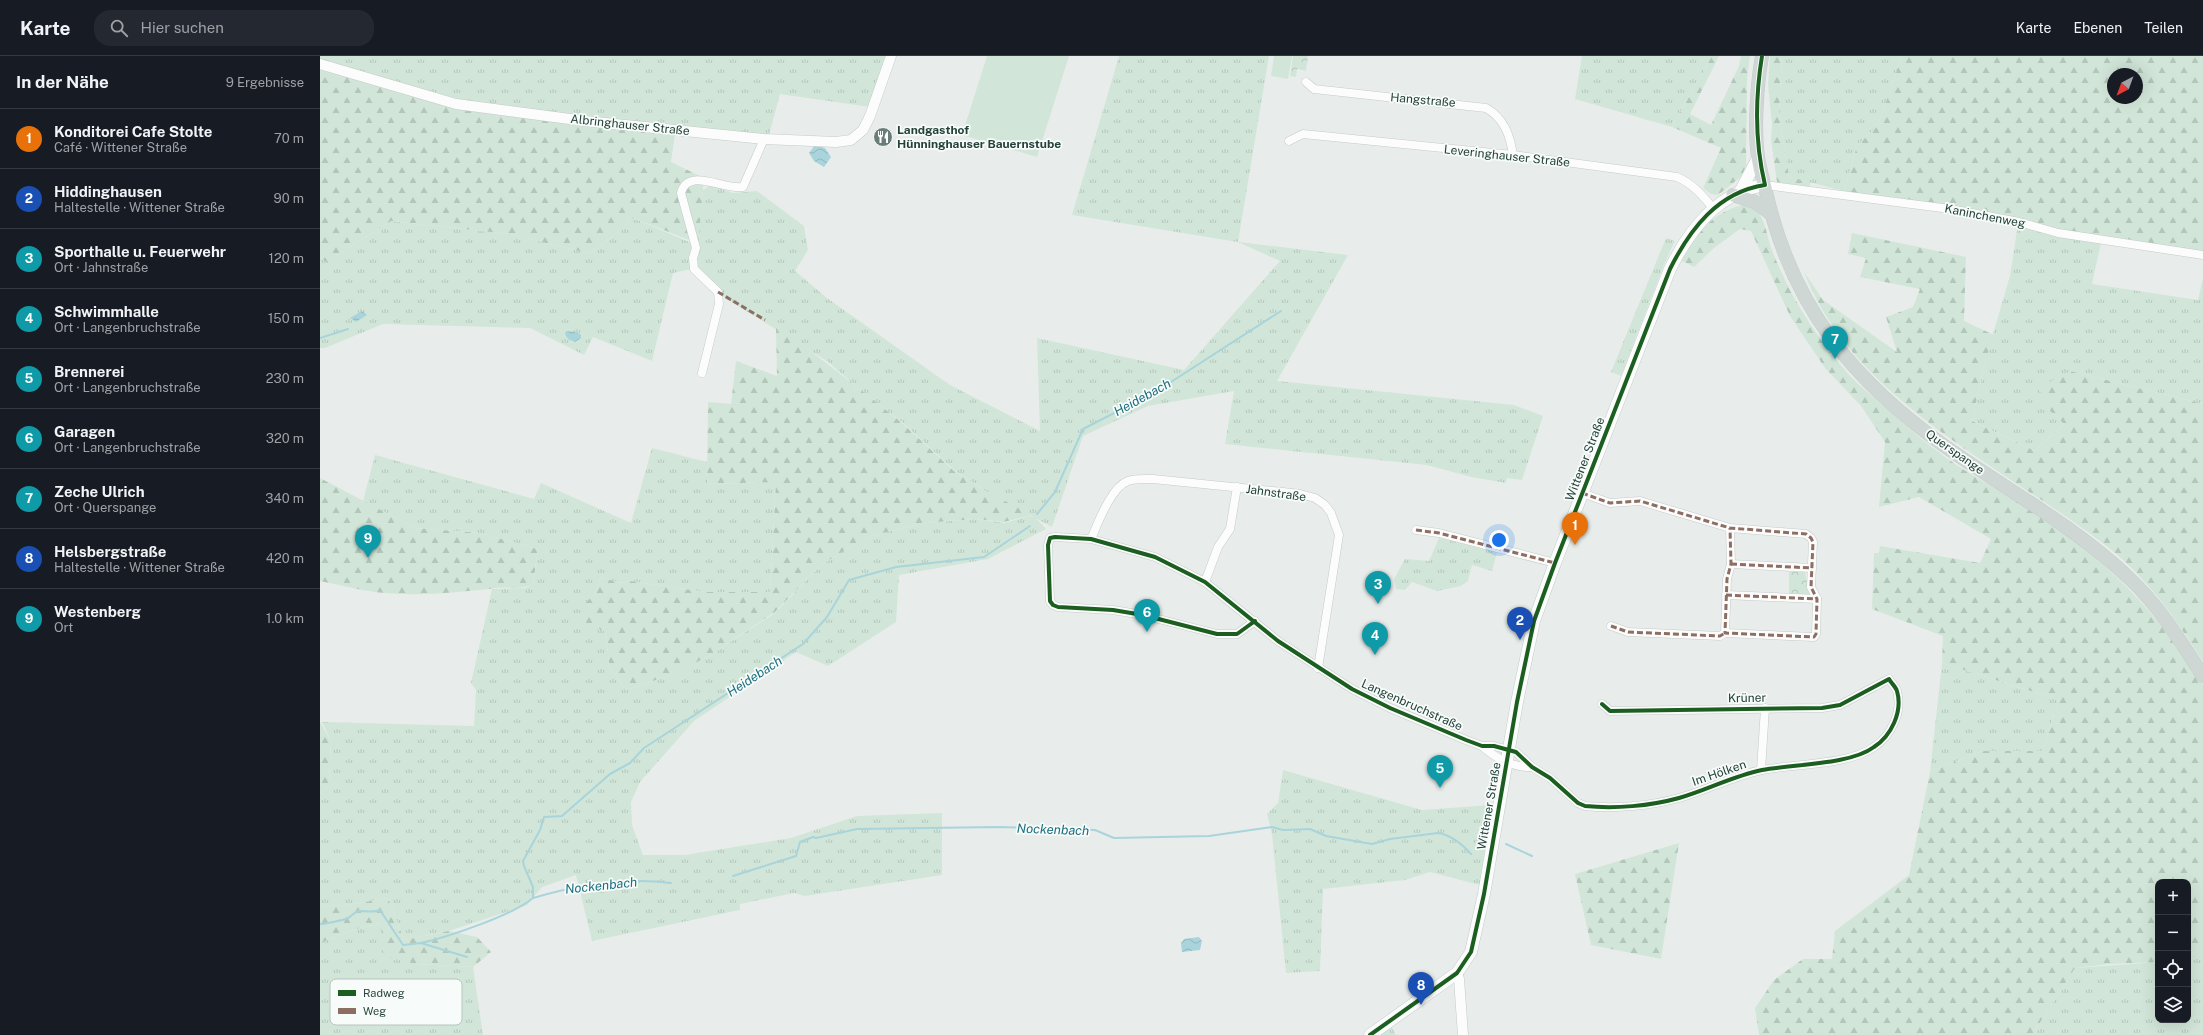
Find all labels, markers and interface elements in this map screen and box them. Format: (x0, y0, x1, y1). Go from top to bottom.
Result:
search box (94, 10, 374, 46)
text: Karte (20, 17, 70, 39)
icon: search (108, 17, 130, 39)
text: Hier suchen (140, 19, 224, 36)
text: Karte (2016, 20, 2051, 36)
text: Ebenen (2073, 20, 2122, 36)
text: Teilen (2144, 20, 2183, 36)
north arrow (2107, 68, 2143, 104)
text: In der Nähe (16, 72, 109, 92)
text: 9 Ergebnisse (226, 75, 304, 90)
street label: Hangstraße (1390, 90, 1456, 110)
street label: Albringhauser Straße (570, 112, 691, 138)
text: Konditorei Cafe Stolte (54, 123, 212, 140)
place label: Landgasthof Hünninghauser Bauernstube (897, 123, 1061, 151)
restaurant icon: Landgasthof Hünninghauser Bauernstube (872, 126, 894, 148)
text: 1 (26, 131, 32, 146)
text: 70 m (274, 131, 304, 146)
text: Café · Wittener Straße (54, 140, 187, 155)
street label: Leveringhauser Straße (1443, 142, 1571, 170)
text: Hiddinghausen (54, 183, 162, 200)
text: 2 (25, 191, 33, 206)
text: 90 m (274, 191, 304, 206)
text: Haltestelle · Wittener Straße (54, 200, 225, 215)
street label: Kaninchenweg (1943, 201, 2027, 231)
text: Sporthalle u. Feuerwehr (54, 243, 226, 260)
text: 3 (25, 251, 33, 266)
text: 120 m (269, 251, 304, 266)
text: Ort · Jahnstraße (54, 260, 148, 275)
text: Schwimmhalle (54, 303, 159, 320)
text: 4 (25, 311, 33, 326)
text: 150 m (268, 311, 304, 326)
text: Ort · Langenbruchstraße (54, 320, 201, 335)
pin: 7 (1822, 326, 1848, 359)
text: Brennerei (54, 363, 124, 380)
text: 5 (25, 371, 33, 386)
text: 230 m (266, 371, 304, 386)
water label: Heidebach (1111, 376, 1173, 419)
text: Ort · Langenbruchstraße (54, 380, 201, 395)
street label: Wittener Straße (1563, 415, 1607, 503)
text: Garagen (54, 423, 115, 440)
street label: Querspange (1923, 427, 1987, 477)
text: 6 (25, 431, 33, 446)
text: 320 m (266, 431, 304, 446)
text: Ort · Langenbruchstraße (54, 440, 201, 455)
street label: Jahnstraße (1245, 482, 1307, 504)
text: Zeche Ulrich (54, 483, 145, 500)
text: 7 (25, 491, 33, 506)
text: 340 m (265, 491, 304, 506)
text: Ort · Querspange (54, 500, 156, 515)
pin: 1 (1562, 512, 1588, 545)
pin: 9 (355, 525, 381, 558)
your location (1489, 530, 1509, 550)
text: Helsbergstraße (54, 543, 166, 560)
text: 8 (25, 551, 33, 566)
text: 420 m (266, 551, 304, 566)
text: Haltestelle · Wittener Straße (54, 560, 225, 575)
pin: 3 (1365, 571, 1391, 604)
pin: 6 (1134, 599, 1160, 632)
text: Westenberg (54, 603, 141, 620)
pin: 2 (1507, 607, 1533, 640)
text: 9 (25, 611, 33, 626)
text: 1.0 km (266, 611, 304, 626)
text: Ort (54, 620, 73, 635)
pin: 4 (1362, 622, 1388, 655)
water label: Heidebach (724, 653, 785, 700)
street label: Langenbruchstraße (1359, 676, 1465, 734)
street label: Krüner (1728, 691, 1767, 705)
pin: 5 (1427, 755, 1453, 788)
street label: Im Hölken (1690, 757, 1748, 789)
street label: Wittener Straße (1474, 761, 1504, 851)
water label: Nockenbach (1016, 821, 1090, 838)
water label: Nockenbach (564, 874, 638, 897)
map controls (2155, 879, 2191, 1023)
button: + (2155, 879, 2191, 915)
button: − (2155, 915, 2191, 951)
button: locate (2155, 951, 2191, 987)
pin: 8 (1408, 972, 1434, 1005)
legend (330, 979, 462, 1025)
text: Radweg (363, 987, 405, 999)
button: layers (2155, 987, 2191, 1023)
text: Weg (363, 1005, 386, 1017)

